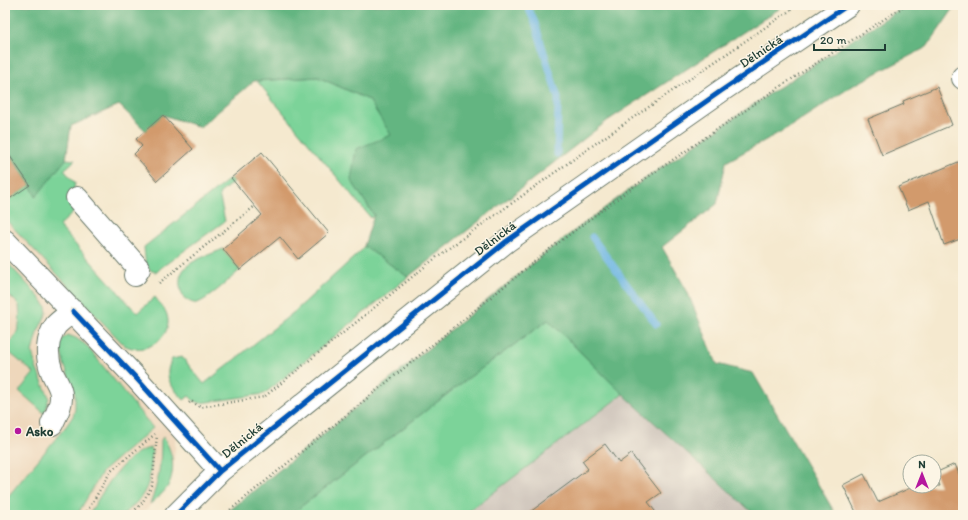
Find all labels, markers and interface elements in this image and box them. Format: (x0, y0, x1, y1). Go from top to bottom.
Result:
scale bar (814, 26, 885, 52)
street label: Dělnická (737, 31, 785, 71)
text: 20 m (820, 33, 847, 47)
street label: Dělnická (471, 217, 519, 259)
street label: Dělnická (218, 419, 266, 461)
place label: Asko (25, 424, 54, 439)
marker: Asko (13, 426, 23, 436)
north arrow (902, 454, 942, 494)
text: N (918, 458, 926, 471)

